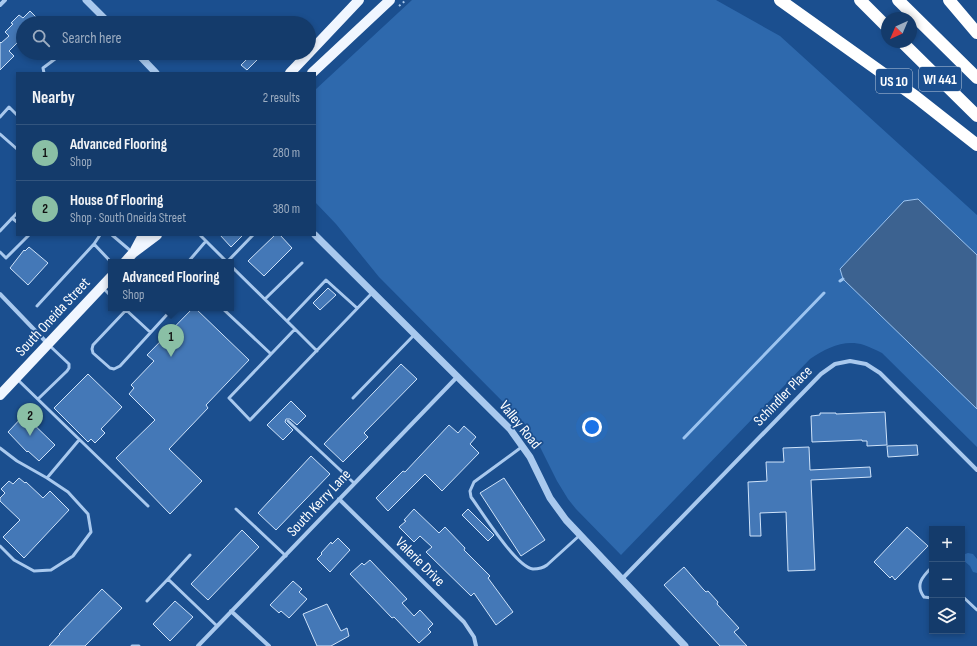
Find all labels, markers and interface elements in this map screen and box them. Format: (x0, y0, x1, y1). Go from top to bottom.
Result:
north arrow (881, 12, 917, 48)
search box (16, 16, 316, 60)
icon: search (30, 27, 52, 49)
text: Search here (62, 29, 122, 48)
road number: WI 441 (919, 67, 961, 91)
road number: US 10 (876, 69, 912, 93)
text: Nearby (32, 88, 75, 108)
text: 2 results (263, 90, 300, 106)
text: Advanced Flooring (70, 135, 167, 154)
text: 1 (42, 145, 48, 161)
text: 280 m (273, 145, 300, 161)
text: Shop (70, 154, 92, 170)
text: House Of Flooring (70, 191, 163, 210)
text: 2 (42, 201, 48, 217)
text: 380 m (273, 201, 300, 217)
text: Shop · South Oneida Street (70, 210, 186, 226)
popup (108, 259, 234, 311)
text: Advanced Flooring (123, 268, 219, 287)
street label: South Oneida Street (12, 273, 95, 360)
text: Shop (123, 287, 144, 303)
pin: 1 (158, 324, 184, 357)
street label: Schindler Place (750, 362, 816, 430)
street label: Valley Road (495, 397, 545, 453)
pin: 2 (17, 403, 43, 436)
your location (582, 417, 602, 437)
street label: South Kerry Lane (283, 465, 355, 541)
map controls (929, 526, 965, 634)
button: + (929, 526, 965, 562)
street label: Valerie Drive (391, 533, 449, 591)
button: − (929, 562, 965, 598)
button: layers (929, 598, 965, 634)

